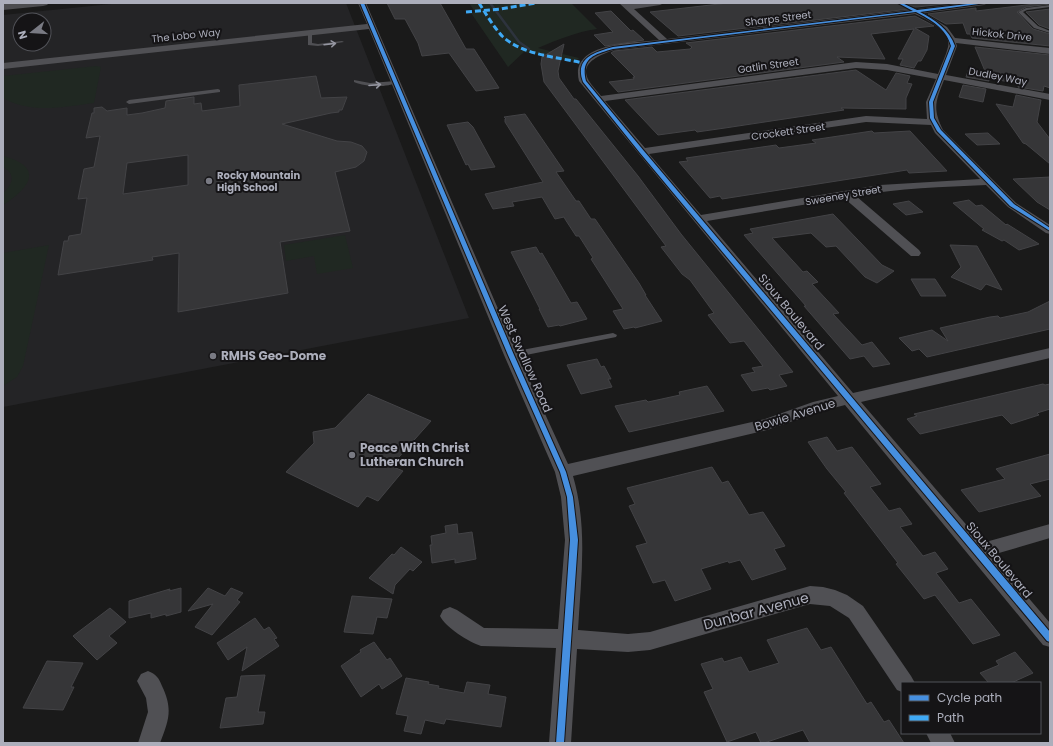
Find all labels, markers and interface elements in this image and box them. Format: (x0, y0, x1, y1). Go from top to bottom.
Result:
street label: Sharps Street (744, 7, 812, 30)
north arrow (12, 12, 52, 52)
street label: The Lobo Way (151, 24, 222, 47)
street label: Hickok Drive (971, 24, 1033, 45)
text: N (14, 29, 31, 41)
one-way arrow (323, 40, 336, 47)
street label: Gatlin Street (737, 54, 800, 77)
street label: Dudley Way (967, 63, 1029, 90)
one-way arrow (368, 81, 381, 88)
street label: Crockett Street (750, 119, 826, 144)
place label: Rocky Mountain High School (217, 168, 300, 195)
marker: Rocky Mountain High School (204, 176, 214, 186)
street label: Sweeney Street (804, 181, 882, 210)
street label: Sioux Boulevard (754, 270, 828, 353)
street label: West Swallow Road (494, 302, 557, 415)
place label: RMHS Geo-Dome (221, 347, 327, 364)
marker: RMHS Geo-Dome (208, 351, 218, 361)
street label: Bowie Avenue (752, 394, 837, 435)
place label: Peace With Christ Lutheran Church (360, 439, 469, 470)
marker: Peace With Christ Lutheran Church (347, 450, 357, 460)
street label: Sioux Boulevard (962, 518, 1036, 601)
street label: Dunbar Avenue (701, 587, 811, 635)
legend (901, 682, 1041, 734)
text: Cycle path (937, 689, 1002, 706)
text: Path (937, 709, 964, 726)

